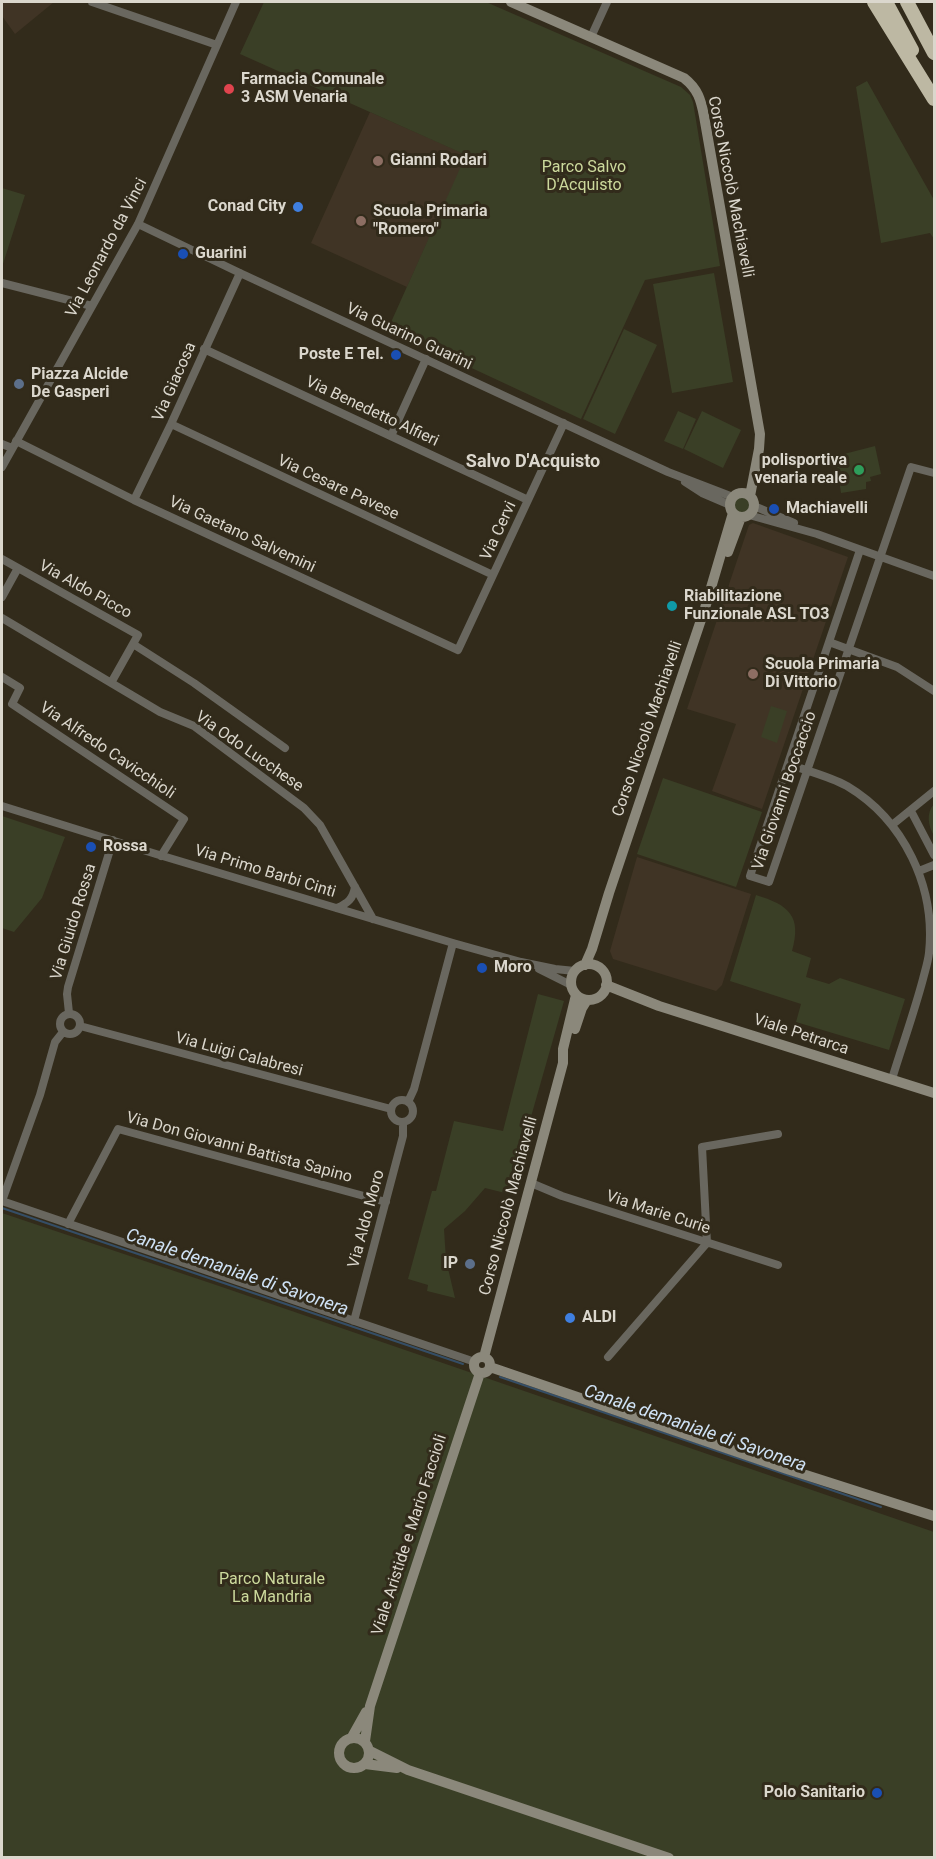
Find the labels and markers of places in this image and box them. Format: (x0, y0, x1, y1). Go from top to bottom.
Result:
place label: Farmacia Comunale 3 ASM Venaria (241, 70, 384, 108)
marker: Farmacia Comunale 3 ASM Venaria (222, 82, 236, 96)
place label: Gianni Rodari (390, 151, 487, 171)
marker: Gianni Rodari (371, 154, 385, 168)
place label: Conad City (208, 197, 286, 217)
marker: Conad City (291, 200, 305, 214)
place label: Scuola Primaria "Romero" (373, 202, 487, 240)
marker: Scuola Primaria "Romero" (354, 214, 368, 228)
place label: Guarini (195, 244, 247, 264)
marker: Guarini (176, 247, 190, 261)
place label: Poste E Tel. (299, 345, 384, 365)
marker: Poste E Tel. (389, 348, 403, 362)
place label: Piazza Alcide De Gasperi (31, 365, 128, 403)
marker: Piazza Alcide De Gasperi (12, 377, 26, 391)
place label: polisportiva venaria reale (754, 451, 847, 489)
marker: polisportiva venaria reale (852, 463, 866, 477)
place label: Machiavelli (786, 499, 868, 519)
marker: Machiavelli (767, 502, 781, 516)
place label: Riabilitazione Funzionale ASL TO3 (684, 587, 829, 625)
marker: Riabilitazione Funzionale ASL TO3 (665, 599, 679, 613)
place label: Scuola Primaria Di Vittorio (765, 655, 879, 693)
marker: Scuola Primaria Di Vittorio (746, 667, 760, 681)
place label: Rossa (103, 837, 147, 857)
marker: Rossa (84, 840, 98, 854)
place label: Moro (494, 958, 532, 978)
marker: Moro (475, 961, 489, 975)
place label: IP (443, 1254, 458, 1274)
marker: IP (463, 1257, 477, 1271)
place label: ALDI (582, 1308, 616, 1328)
marker: ALDI (563, 1311, 577, 1325)
place label: Polo Sanitario (764, 1783, 865, 1803)
marker: Polo Sanitario (870, 1786, 884, 1800)

